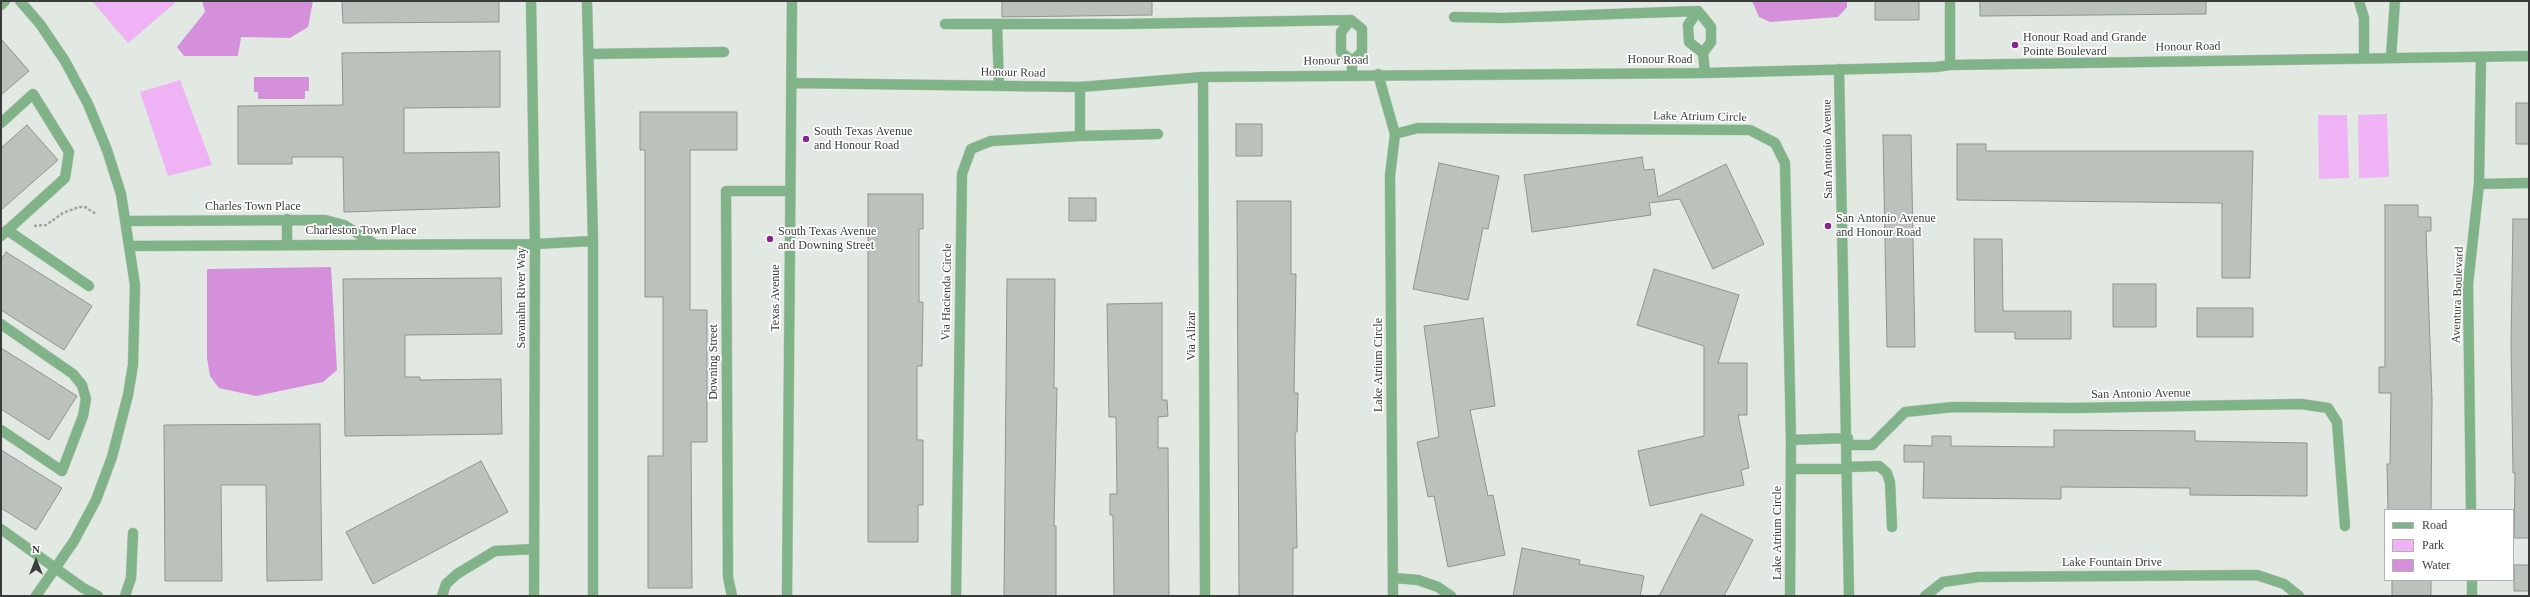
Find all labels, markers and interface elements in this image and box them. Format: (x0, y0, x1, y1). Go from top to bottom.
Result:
place label: Honour Road and Grande Pointe Boulevard (2023, 31, 2147, 59)
street label: Honour Road (2155, 39, 2221, 55)
marker: Honour Road and Grande Pointe Boulevard (2010, 40, 2020, 50)
street label: Honour Road (1303, 53, 1369, 69)
street label: Honour Road (1628, 53, 1692, 67)
street label: Honour Road (980, 65, 1046, 81)
street label: San Antonio Avenue (1820, 99, 1836, 199)
street label: Lake Atrium Circle (1653, 109, 1747, 125)
place label: South Texas Avenue and Honour Road (814, 125, 912, 153)
marker: South Texas Avenue and Honour Road (801, 134, 811, 144)
street label: Charles Town Place (205, 200, 301, 214)
place label: San Antonio Avenue and Honour Road (1836, 212, 1936, 240)
marker: San Antonio Avenue and Honour Road (1823, 221, 1833, 231)
street label: Charleston Town Place (305, 224, 417, 238)
place label: South Texas Avenue and Downing Street (778, 225, 876, 253)
marker: South Texas Avenue and Downing Street (765, 234, 775, 244)
street label: Via Hacienda Circle (939, 243, 955, 341)
street label: Aventura Boulevard (2449, 246, 2467, 344)
street label: Savanahn River Way (515, 247, 529, 349)
street label: Texas Avenue (769, 264, 783, 332)
street label: Via Alizar (1185, 311, 1199, 361)
street label: Lake Atrium Circle (1372, 318, 1386, 412)
street label: Downing Street (707, 324, 721, 400)
street label: San Antonio Avenue (2091, 386, 2191, 402)
street label: Lake Atrium Circle (1771, 486, 1785, 580)
legend (2384, 509, 2514, 581)
text: Road (2422, 518, 2447, 532)
text: Park (2422, 538, 2444, 552)
north arrow (16, 541, 56, 581)
text: N (32, 543, 40, 555)
street label: Lake Fountain Drive (2062, 556, 2162, 570)
text: Water (2422, 558, 2450, 572)

